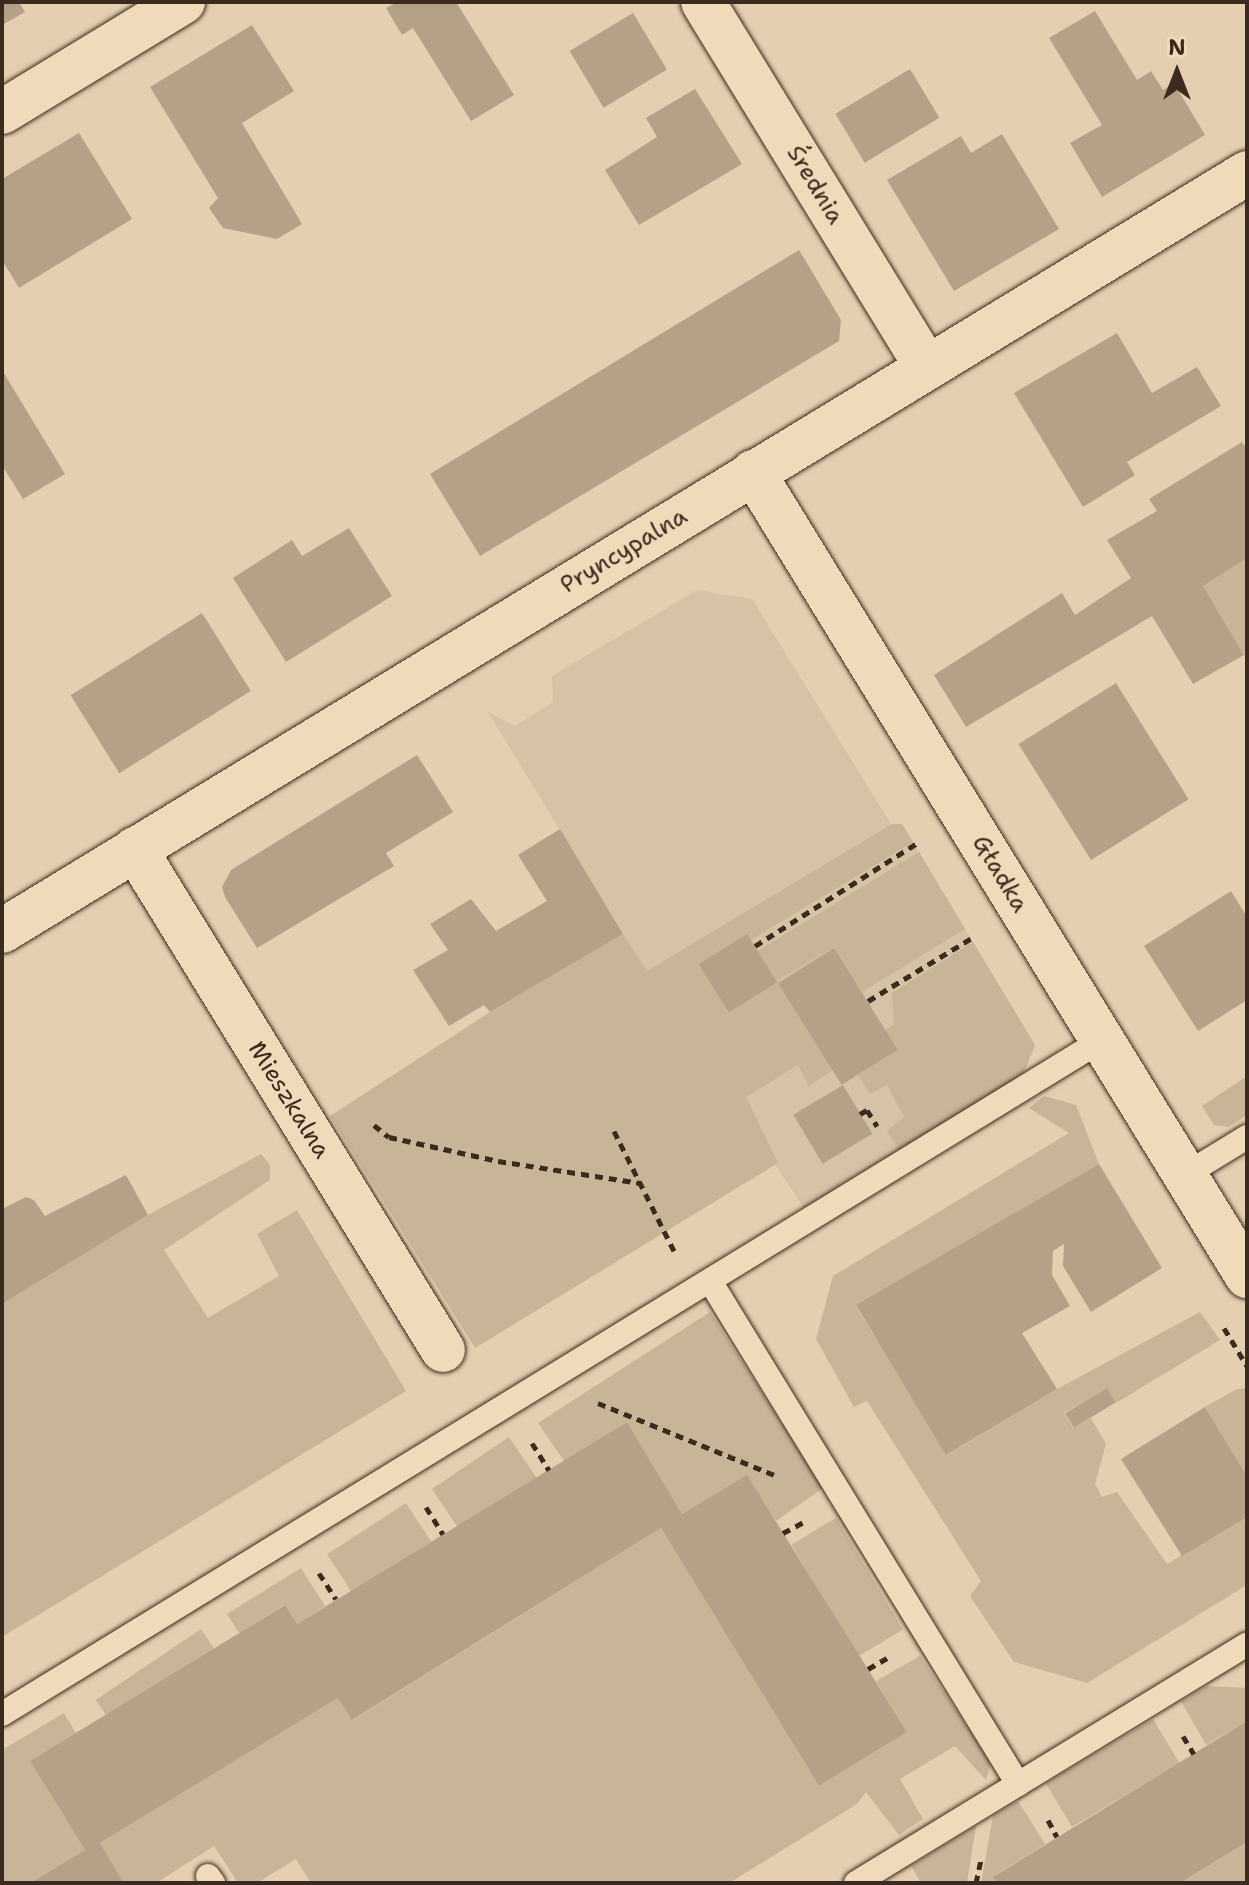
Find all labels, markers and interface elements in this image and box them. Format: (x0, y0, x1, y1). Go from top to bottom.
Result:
north arrow (1137, 32, 1217, 112)
text: N (1168, 33, 1186, 62)
street label: Średnia (780, 140, 850, 230)
street label: Pryncypalna (555, 502, 693, 600)
street label: Gładka (966, 830, 1034, 918)
street label: Mieszkalna (242, 1036, 336, 1164)

